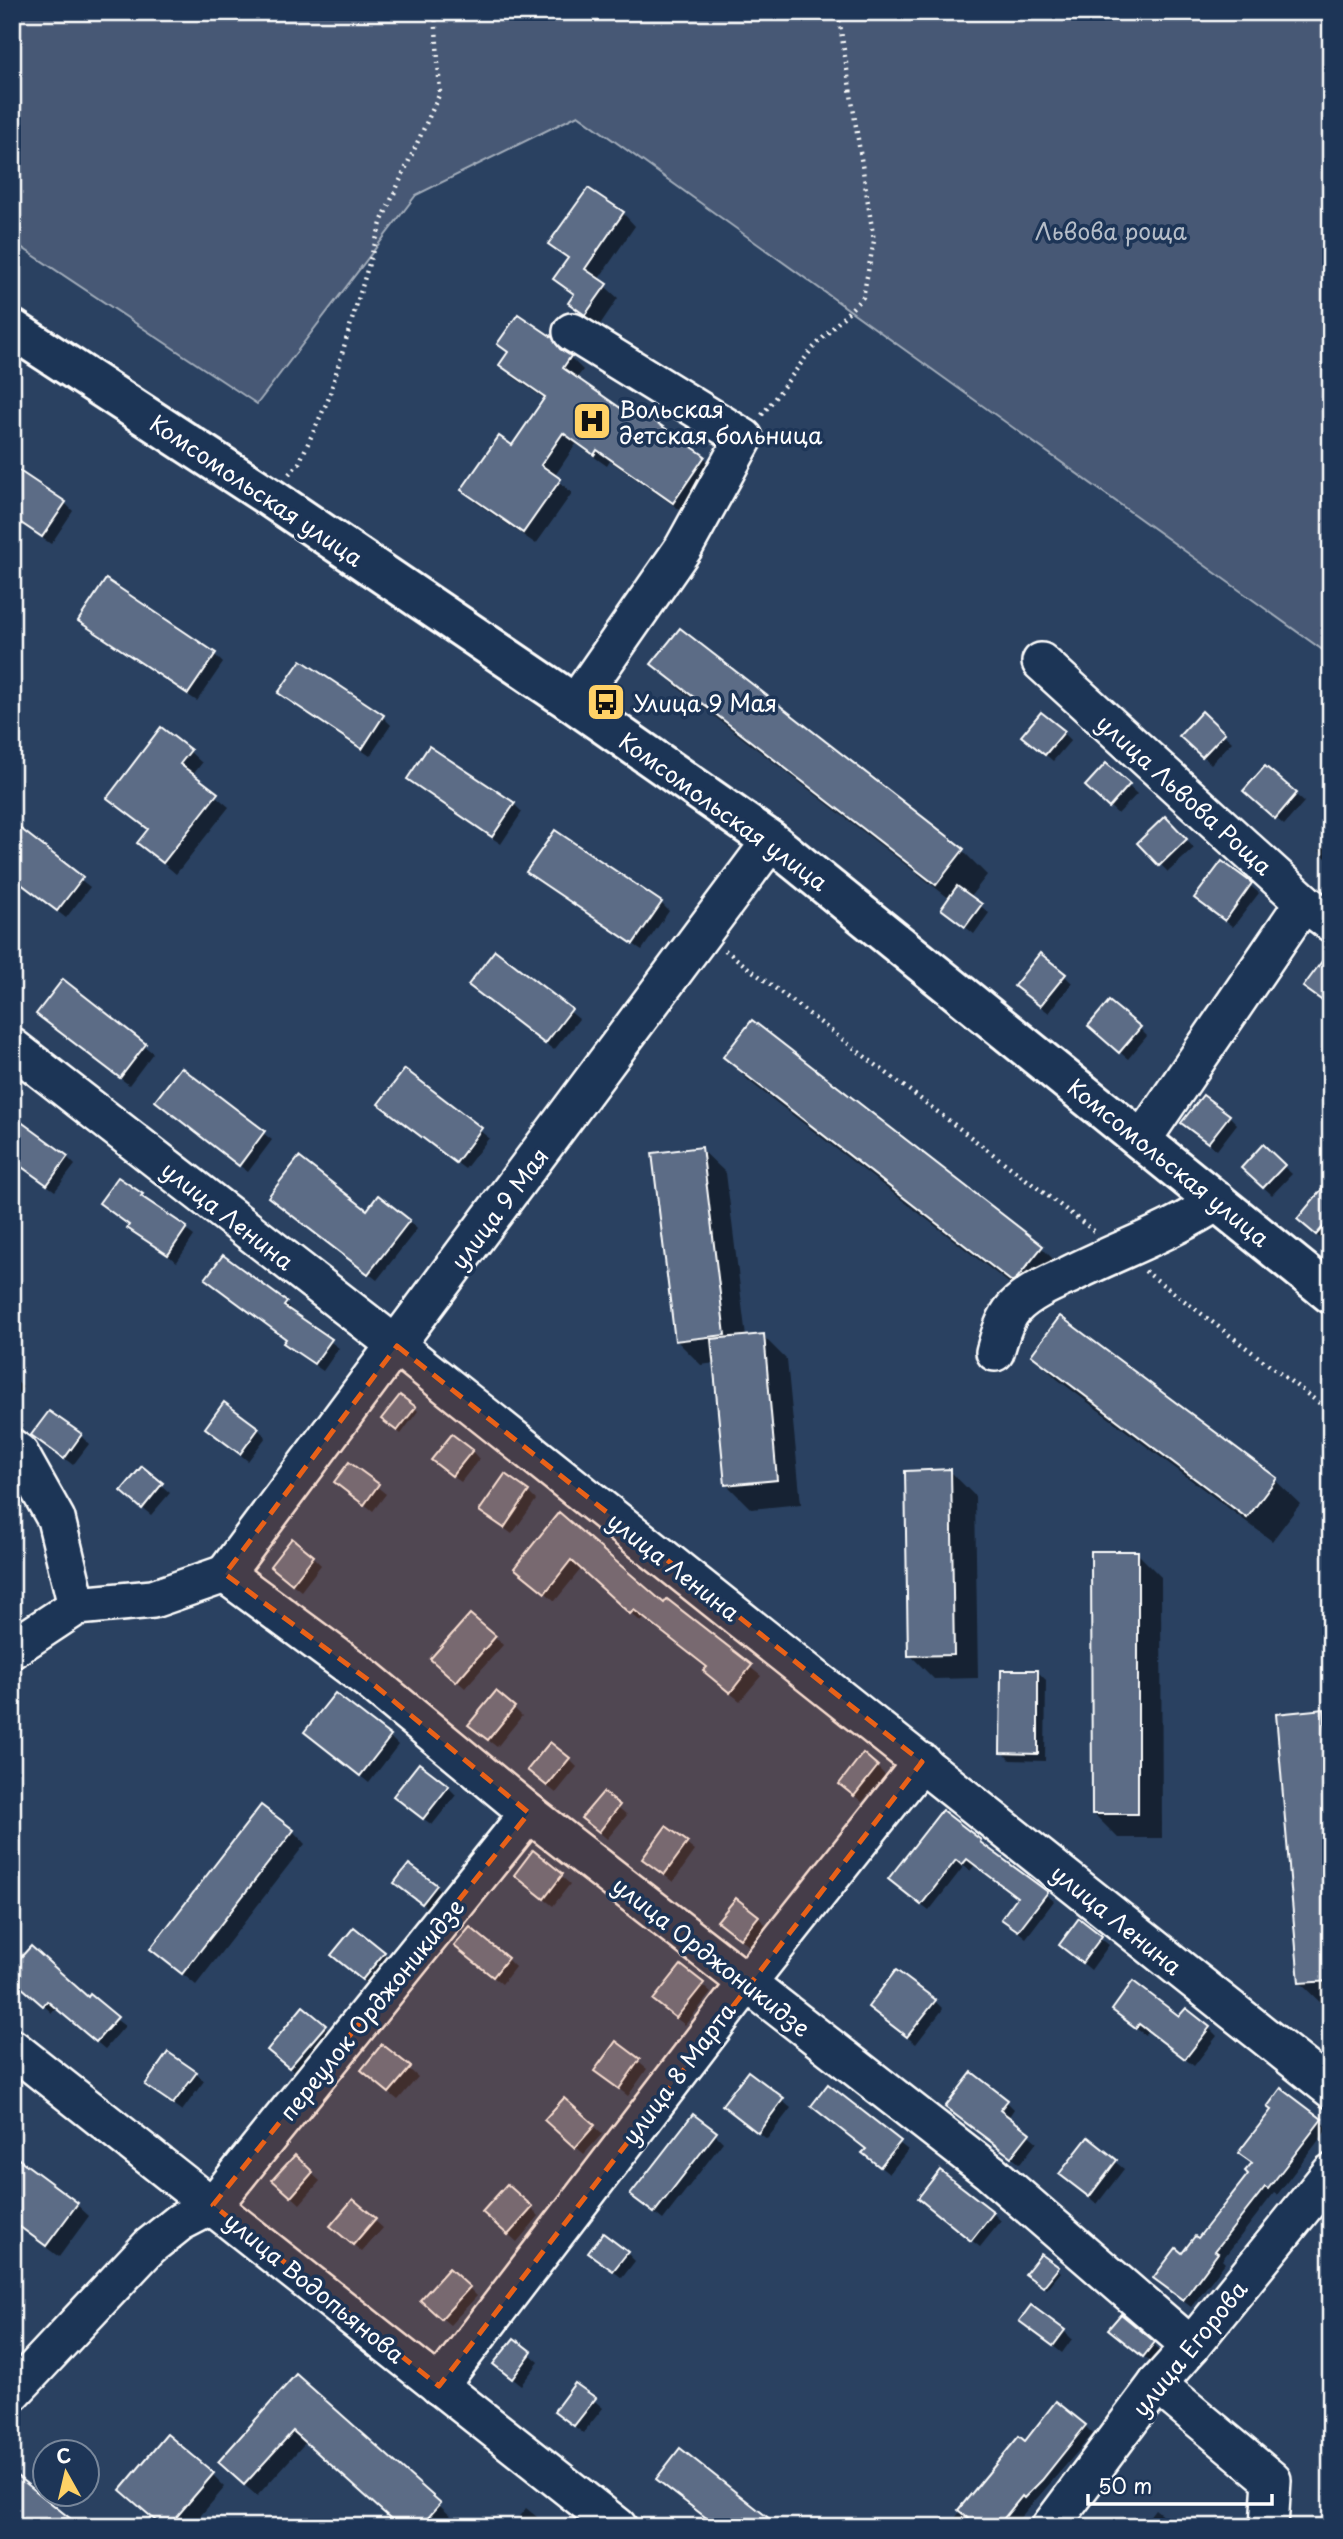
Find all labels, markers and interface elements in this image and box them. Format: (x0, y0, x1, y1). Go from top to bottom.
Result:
park label: Львова роща (1035, 213, 1188, 248)
place label: Вольская детская больница (619, 391, 823, 452)
hospital icon: Вольская детская больница (571, 400, 613, 442)
street label: Комсомольская улица (143, 405, 371, 575)
bus stop icon: Улица 9 Мая (585, 681, 627, 723)
place label: Улица 9 Мая (633, 685, 777, 720)
street label: улица Львова Роща (1089, 705, 1281, 883)
street label: Комсомольская улица (612, 723, 836, 899)
street label: Комсомольская улица (1061, 1070, 1278, 1255)
street label: улица 9 Мая (441, 1140, 557, 1276)
street label: улица Ленина (154, 1152, 302, 1278)
street label: улица Ленина (600, 1503, 748, 1629)
street label: улица Ленина (1044, 1855, 1190, 1983)
street label: улица Орджоникидзе (606, 1867, 818, 2045)
street label: переулок Орджоникидзе (270, 1890, 472, 2128)
street label: улица 8 Марта (613, 1994, 743, 2152)
street label: улица Водопьянова (217, 2203, 413, 2371)
street label: улица Егорова (1123, 2272, 1255, 2424)
north arrow (32, 2438, 102, 2508)
text: С (54, 2440, 73, 2470)
scale bar (1088, 2462, 1271, 2506)
text: 50 m (1098, 2469, 1152, 2501)

